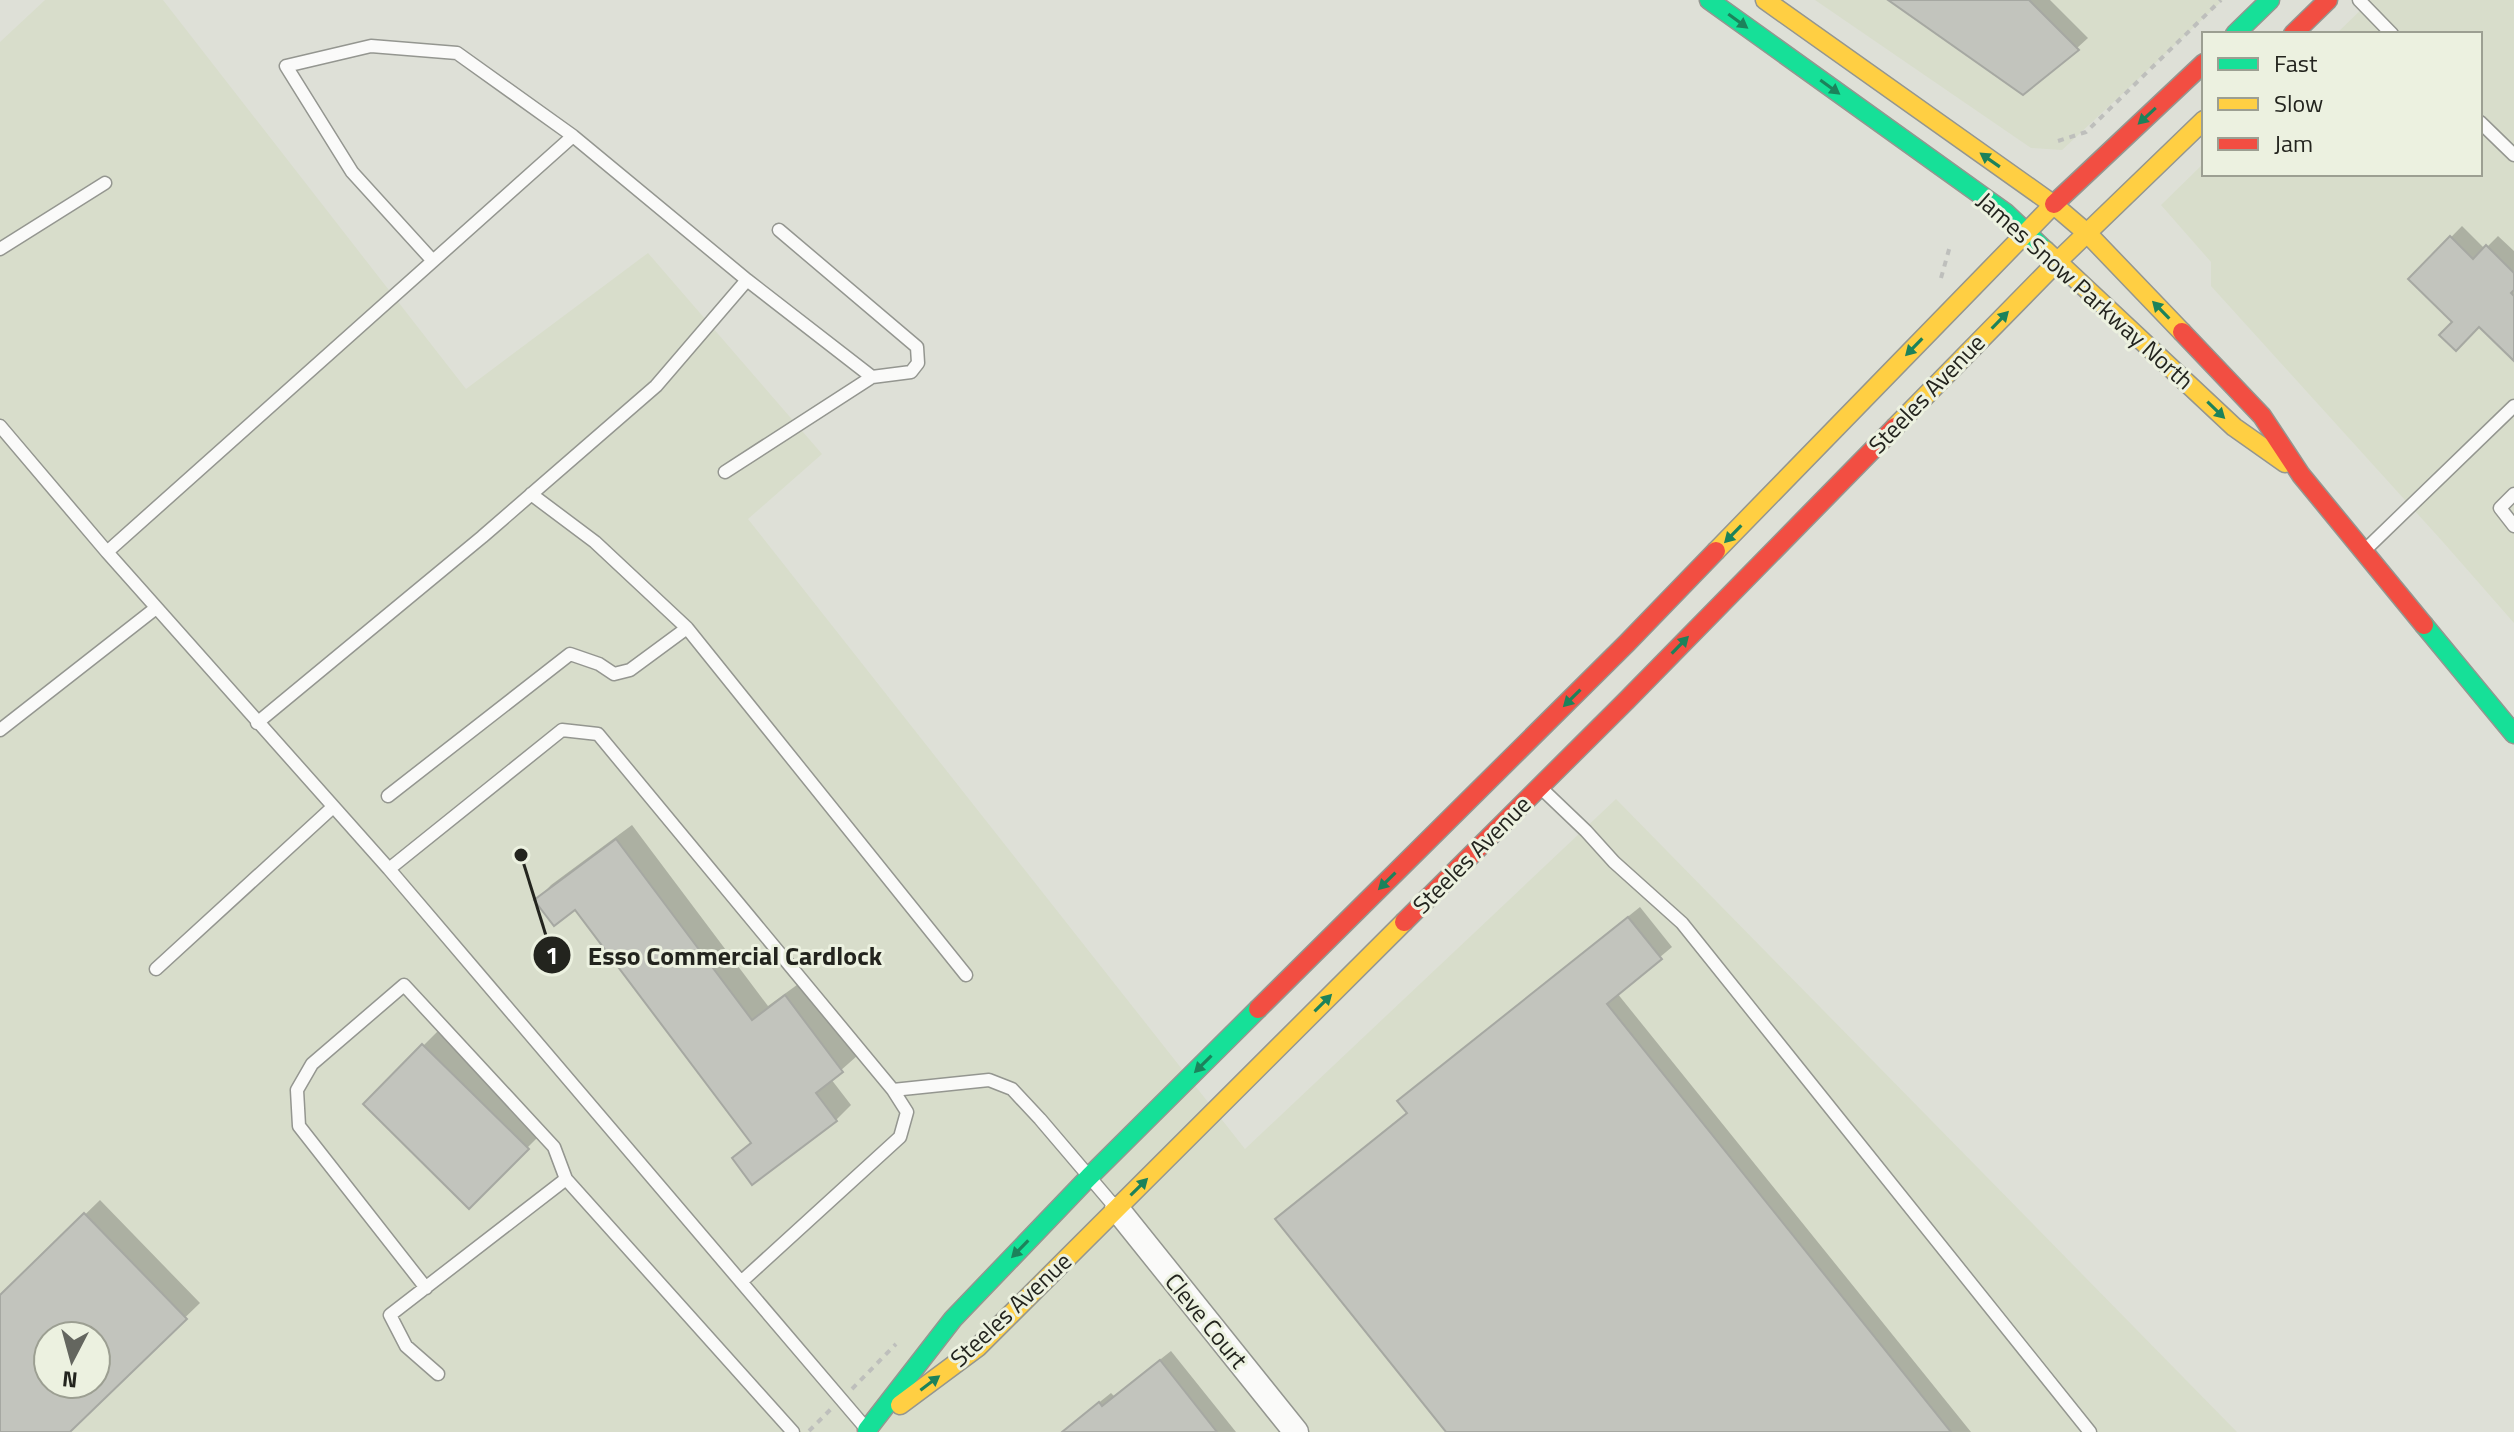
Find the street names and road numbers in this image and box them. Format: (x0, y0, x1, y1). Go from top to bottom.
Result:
street label: James Snow Parkway North (1969, 183, 2202, 398)
street label: Steeles Avenue (1860, 325, 1993, 461)
street label: Steeles Avenue (1404, 787, 1539, 922)
street label: Steeles Avenue (941, 1243, 1079, 1375)
street label: Cleve Court (1157, 1265, 1257, 1377)

